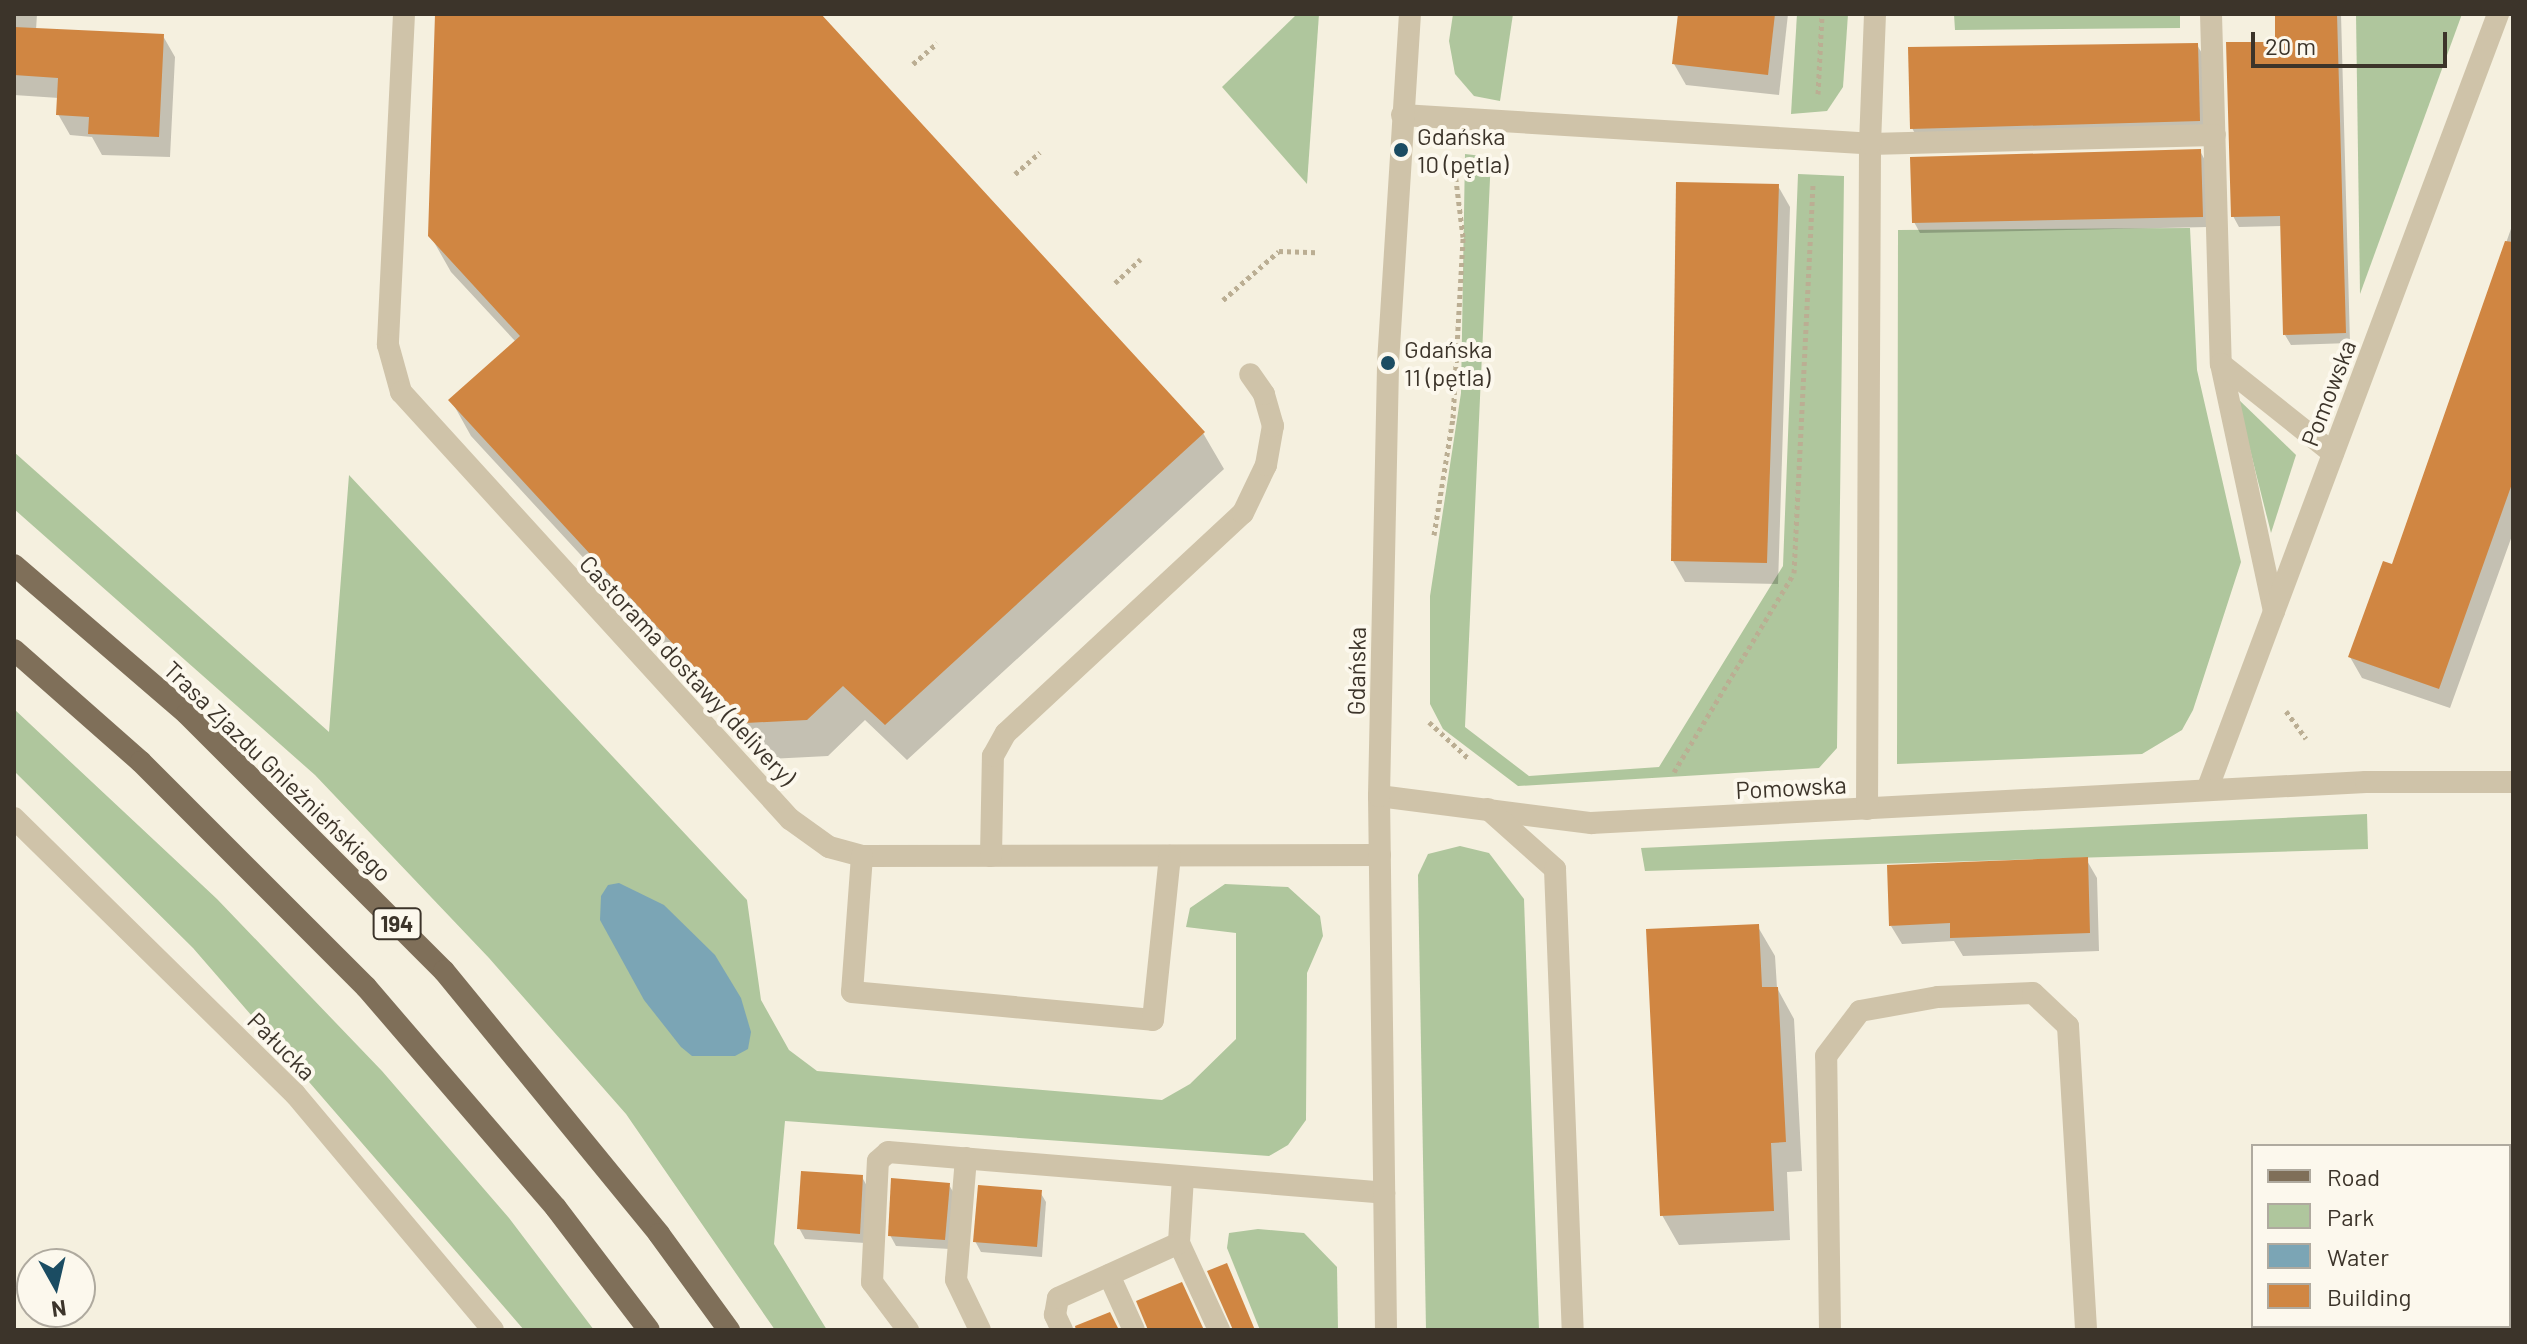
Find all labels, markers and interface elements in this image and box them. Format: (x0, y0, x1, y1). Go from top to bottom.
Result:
scale bar (2255, 16, 2451, 66)
text: 20 m (2265, 31, 2316, 60)
place label: Gdańska 10 (pętla) (1417, 122, 1509, 178)
marker: Gdańska 10 (pętla) (1392, 141, 1410, 159)
place label: Gdańska 11 (pętla) (1404, 335, 1493, 391)
street label: Pomowska (2295, 336, 2361, 450)
marker: Gdańska 11 (pętla) (1379, 354, 1397, 372)
street label: Castorama dostawy (delivery) (574, 549, 802, 791)
street label: Gdańska (1341, 626, 1371, 716)
street label: Trasa Zjazdu Gnieźnieńskiego (158, 655, 398, 887)
street label: Pomowska (1735, 770, 1847, 804)
road number: 194 (371, 906, 423, 942)
street label: Pałucka (242, 1006, 322, 1086)
legend (2251, 1144, 2511, 1328)
text: Road (2327, 1162, 2380, 1191)
text: Park (2327, 1202, 2374, 1231)
text: Water (2327, 1242, 2389, 1271)
north arrow (16, 1248, 96, 1328)
text: Building (2327, 1282, 2411, 1311)
text: N (50, 1296, 68, 1324)

